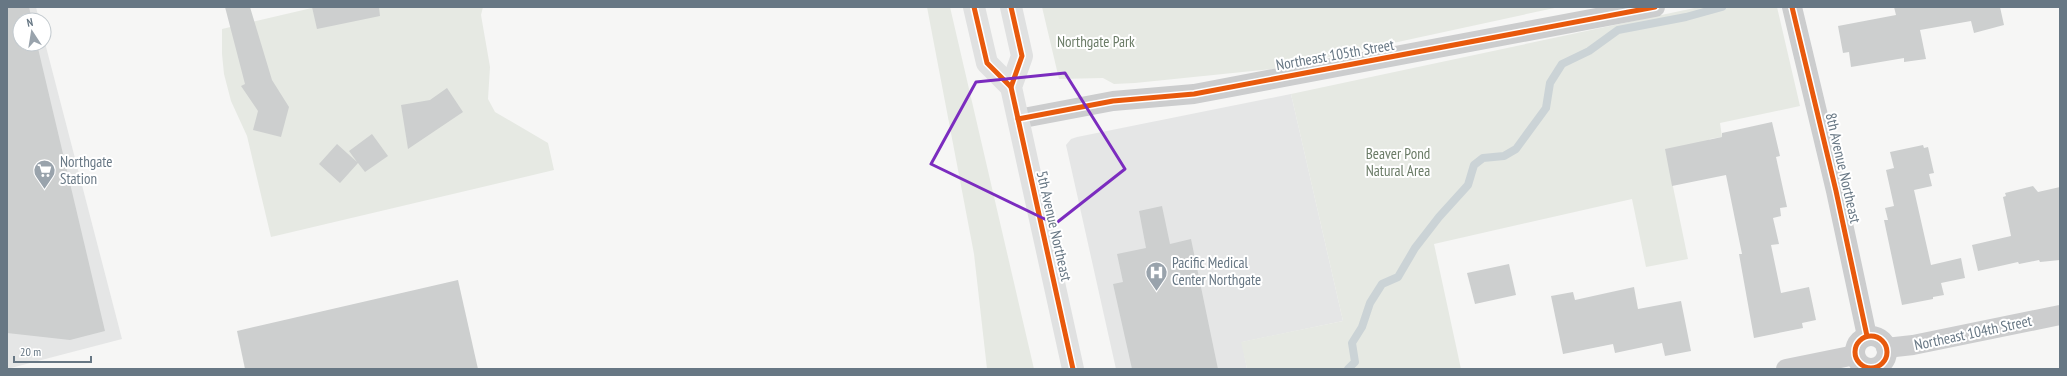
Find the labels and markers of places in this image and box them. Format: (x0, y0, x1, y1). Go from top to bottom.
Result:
place label: Northgate Station (60, 152, 112, 188)
supermarket icon: Northgate Station (32, 158, 58, 191)
place label: Pacific Medical Center Northgate (1172, 253, 1261, 289)
hospital icon: Pacific Medical Center Northgate (1143, 259, 1169, 292)

